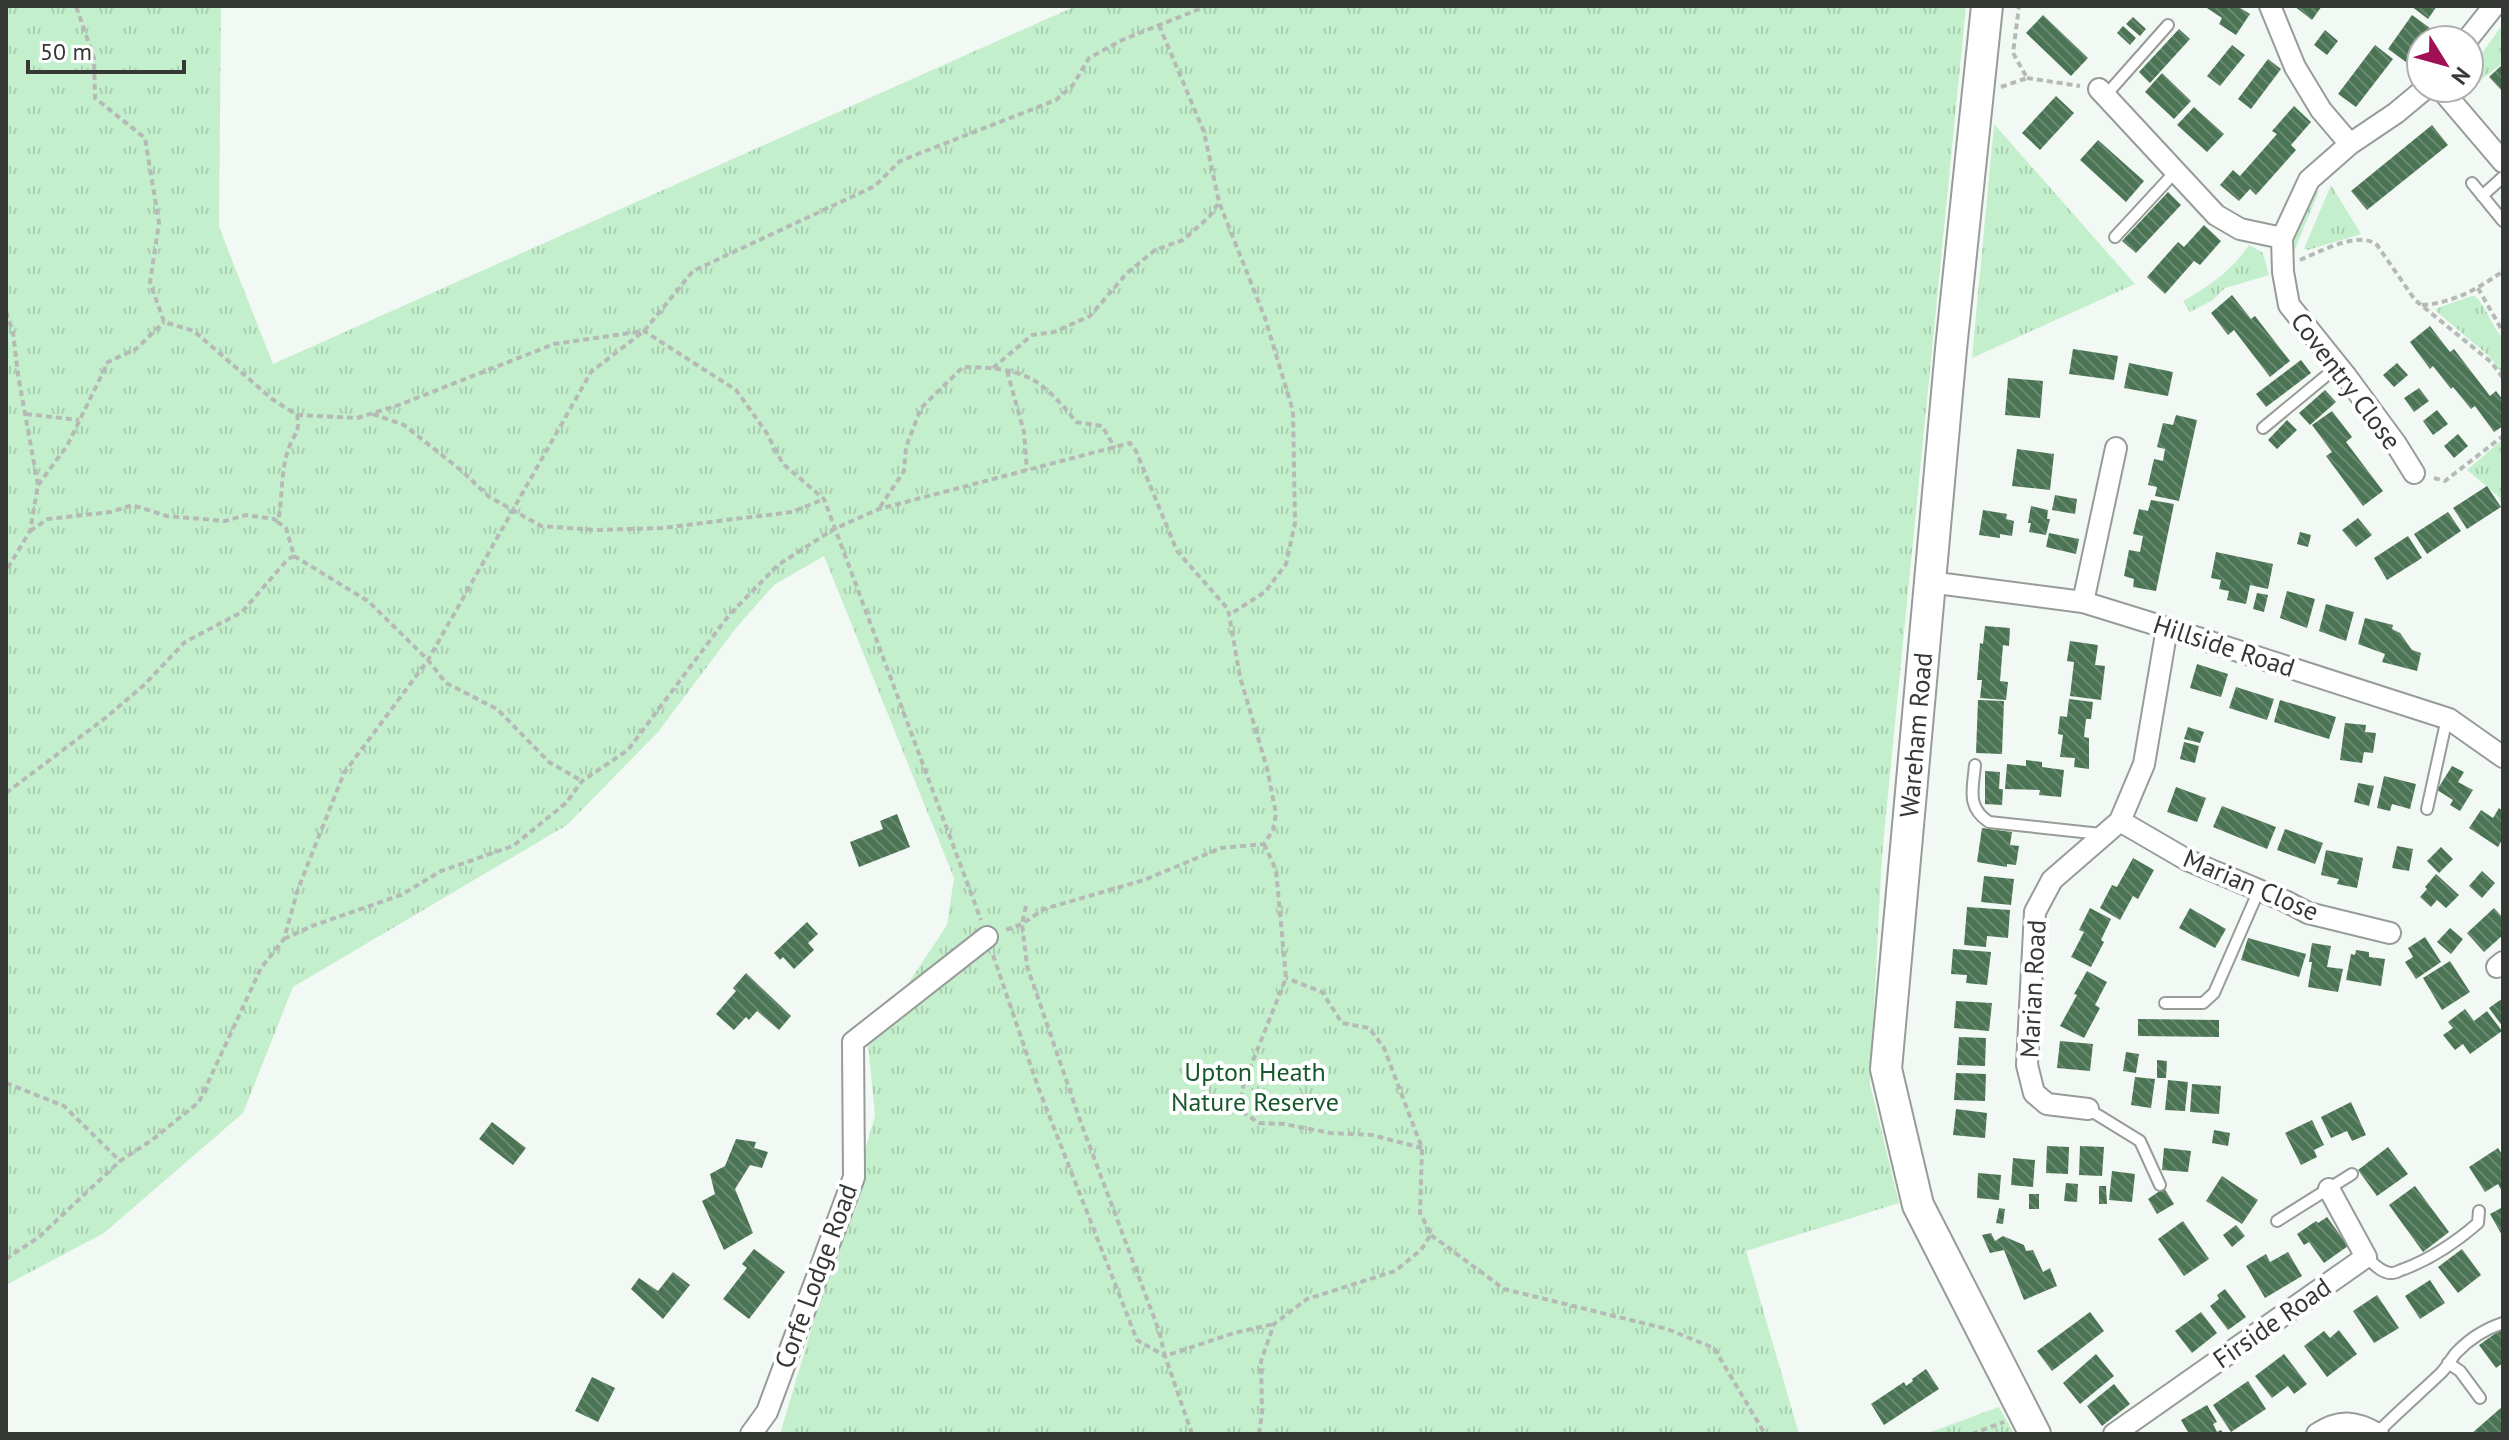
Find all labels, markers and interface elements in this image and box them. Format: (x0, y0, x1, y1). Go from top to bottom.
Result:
scale bar (28, 24, 184, 74)
north arrow (2405, 24, 2485, 104)
text: 50 m (40, 36, 92, 67)
text: N (2445, 62, 2477, 90)
street label: Coventry Close (2284, 305, 2409, 456)
street label: Hillside Road (2149, 607, 2299, 684)
street label: Wareham Road (1892, 651, 1939, 819)
street label: Marian Close (2179, 841, 2324, 928)
street label: Marian Road (2012, 919, 2053, 1059)
park label: Upton Heath Nature Reserve (1171, 1055, 1339, 1118)
street label: Corfe Lodge Road (767, 1179, 864, 1373)
street label: Firside Road (2206, 1270, 2337, 1375)

